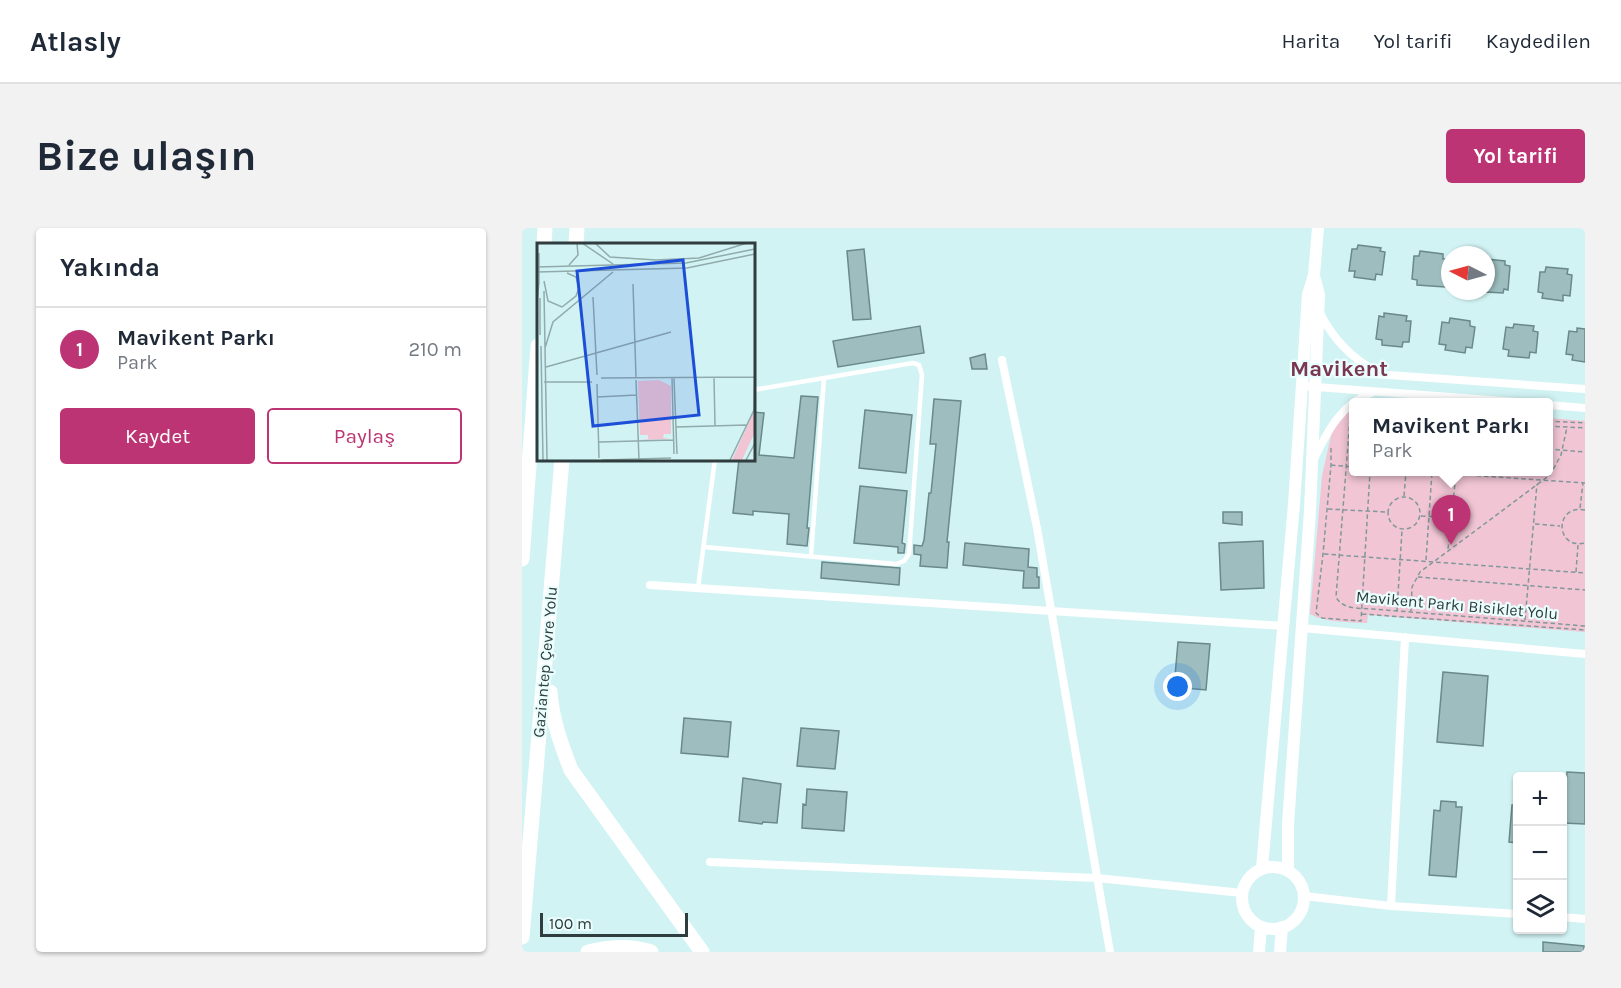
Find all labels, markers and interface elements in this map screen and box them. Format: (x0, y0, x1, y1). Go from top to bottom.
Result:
text: Atlasly (30, 25, 121, 58)
text: Harita (1281, 29, 1340, 53)
text: Yol tarifi (1373, 29, 1453, 53)
text: Kaydedilen (1486, 29, 1591, 53)
button: Yol tarifi (1446, 129, 1585, 183)
text: Bize ulaşın (36, 131, 256, 181)
inset map (537, 243, 754, 460)
north arrow (1441, 246, 1495, 300)
text: Yakında (60, 252, 160, 283)
text: Mavikent Parkı (117, 325, 275, 351)
text: 1 (76, 338, 83, 361)
text: 210 m (408, 338, 462, 361)
text: Park (117, 351, 158, 374)
district label: Mavikent (1290, 356, 1388, 382)
popup (1349, 398, 1553, 476)
button: Kaydet (60, 408, 255, 464)
button: Paylaş (267, 408, 462, 464)
text: Mavikent Parkı (1372, 413, 1530, 439)
text: Park (1372, 439, 1413, 462)
pin: 1 (1432, 496, 1470, 545)
street label: Gaziantep Çevre Yolu (529, 586, 561, 738)
street label: Mavikent Parkı Bisiklet Yolu (1355, 587, 1559, 623)
your location (1163, 672, 1192, 701)
map controls (1513, 772, 1567, 934)
button: + (1513, 772, 1567, 826)
button: − (1513, 826, 1567, 880)
button: layers (1513, 880, 1567, 934)
scale bar (540, 910, 688, 938)
text: 100 m (549, 914, 592, 933)

